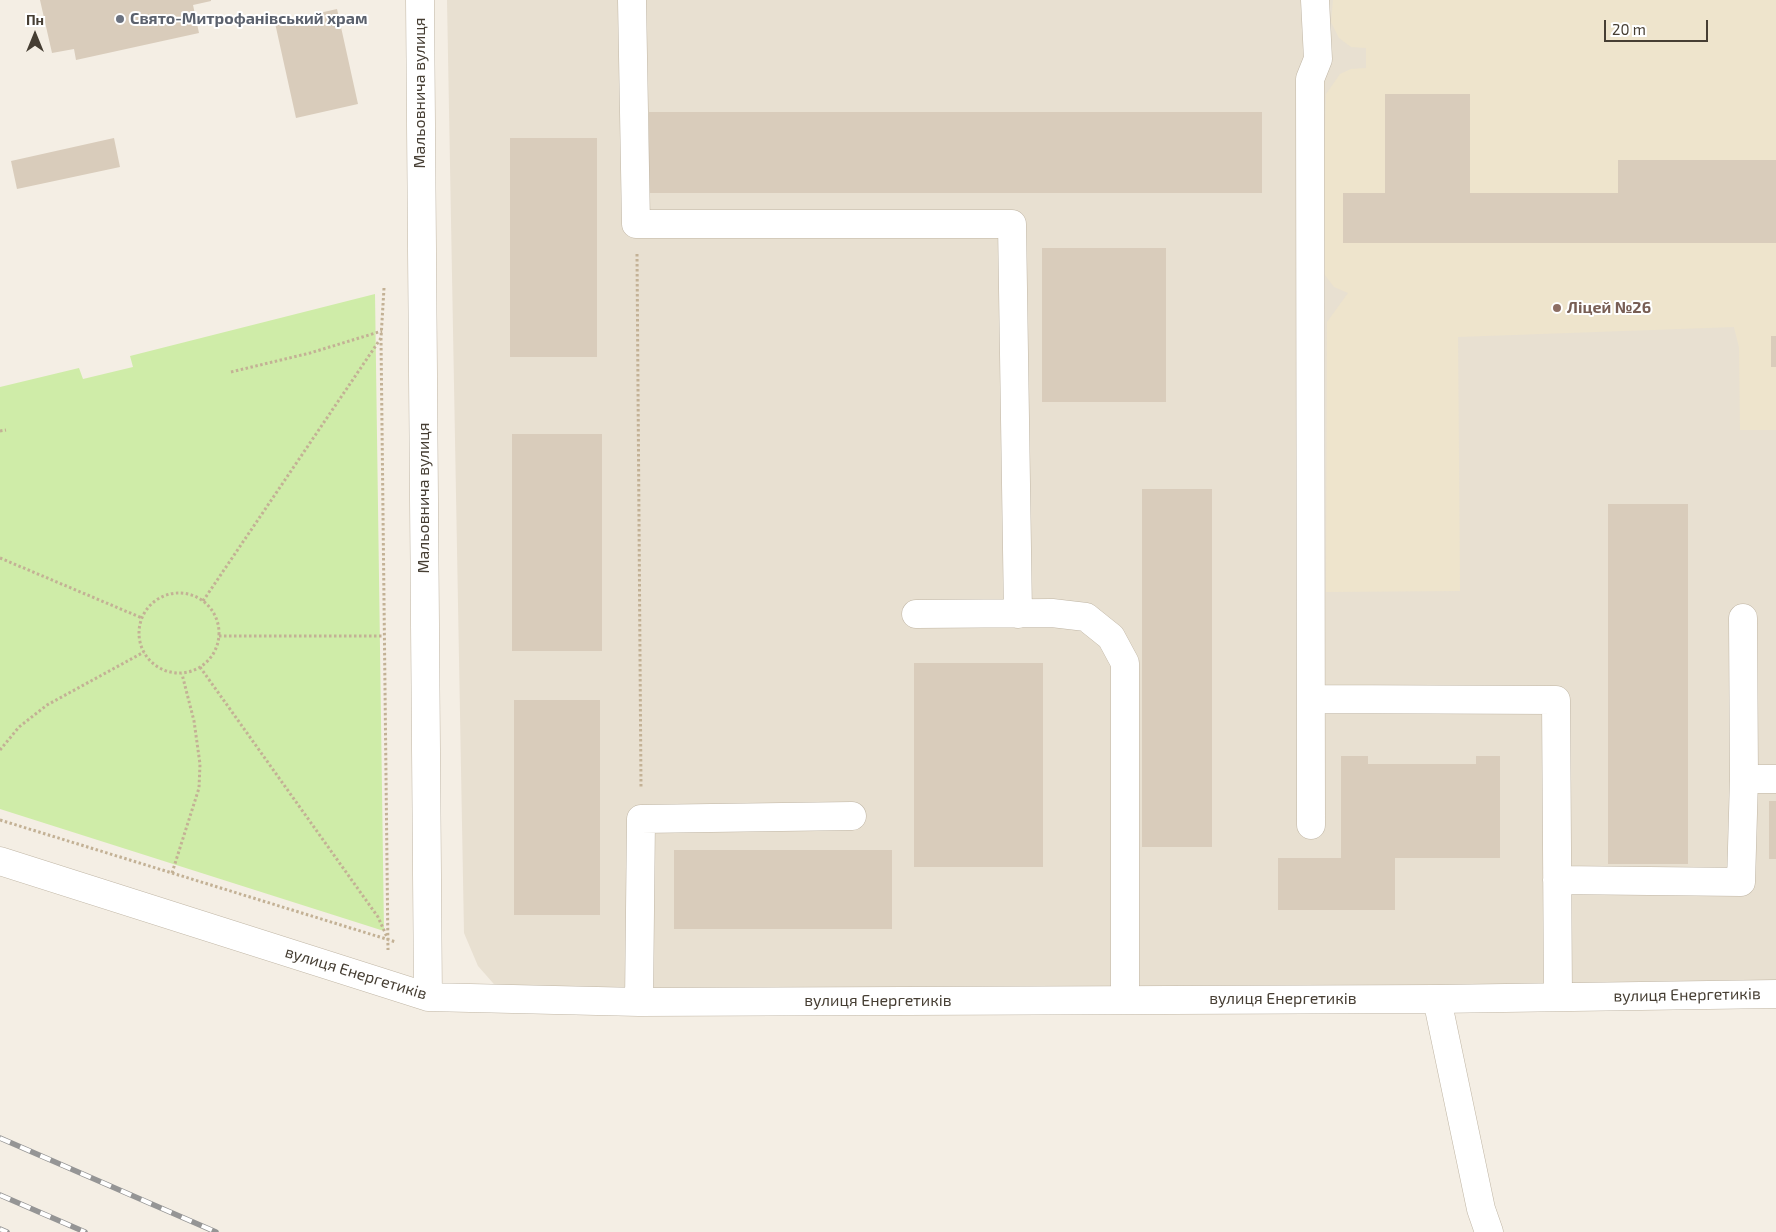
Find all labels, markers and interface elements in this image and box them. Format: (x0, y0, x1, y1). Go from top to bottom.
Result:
place label: Свято-Митрофанівський храм (130, 9, 367, 29)
north arrow (10, 10, 60, 60)
scale bar (1606, 10, 1710, 42)
text: Пн (26, 11, 44, 28)
marker: Свято-Митрофанівський храм (114, 13, 126, 25)
street label: Мальовнича вулиця (410, 17, 430, 169)
text: 20 m (1612, 20, 1646, 38)
place label: Ліцей №26 (1567, 298, 1651, 318)
marker: Ліцей №26 (1551, 302, 1563, 314)
street label: Мальовнича вулиця (414, 422, 434, 574)
street label: вулиця Енергетиків (283, 942, 429, 1004)
street label: вулиця Енергетиків (1613, 984, 1761, 1006)
street label: вулиця Енергетиків (1209, 989, 1357, 1009)
street label: вулиця Енергетиків (804, 991, 952, 1011)

